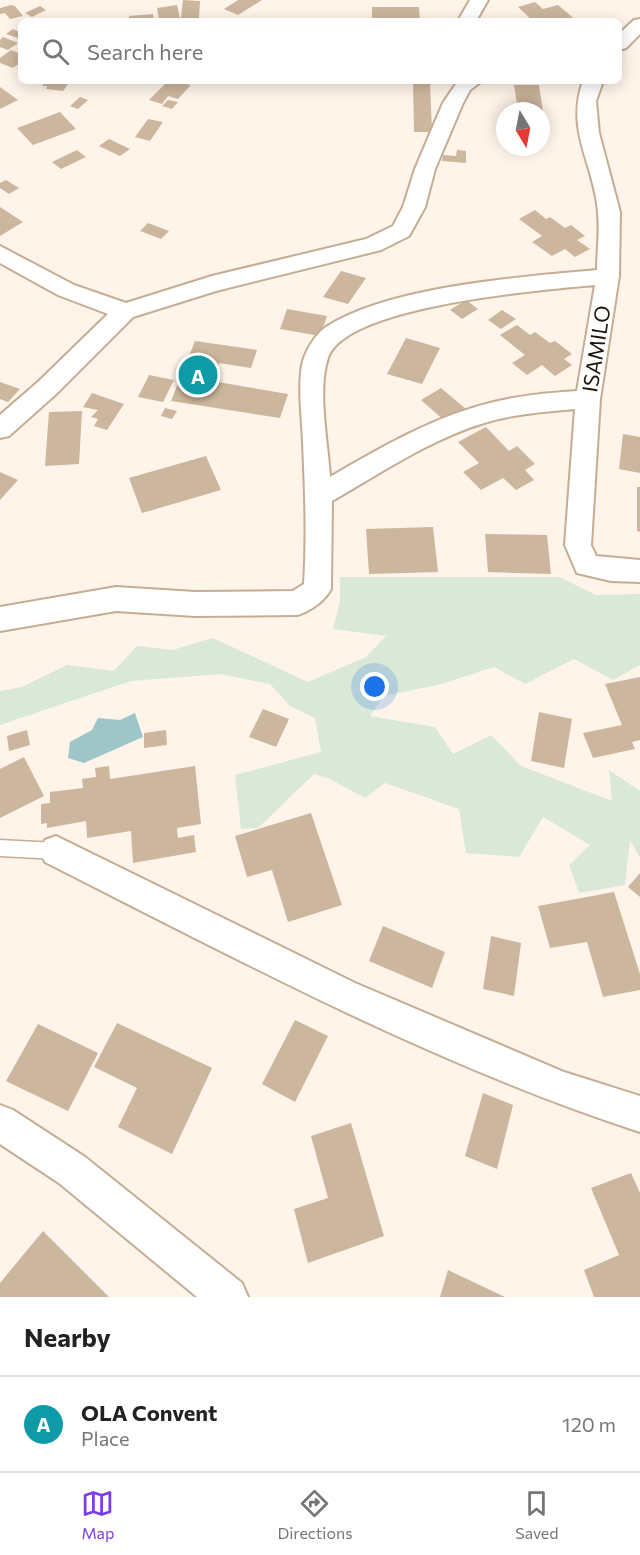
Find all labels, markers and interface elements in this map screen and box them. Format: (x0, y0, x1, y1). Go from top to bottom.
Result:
search box (18, 18, 622, 84)
icon: search (39, 35, 72, 68)
text: Search here (87, 38, 203, 65)
north arrow (496, 102, 550, 156)
street label: ISAMILO (576, 304, 615, 394)
pin: A (178, 352, 218, 398)
your location (360, 672, 389, 701)
text: Nearby (24, 1321, 111, 1352)
text: OLA Convent (81, 1399, 217, 1426)
text: A (36, 1412, 51, 1436)
text: 120 m (562, 1412, 616, 1436)
text: Place (81, 1426, 130, 1450)
tab: Map (81, 1487, 114, 1542)
tab: Directions (277, 1487, 352, 1542)
tab: Saved (515, 1487, 559, 1542)

